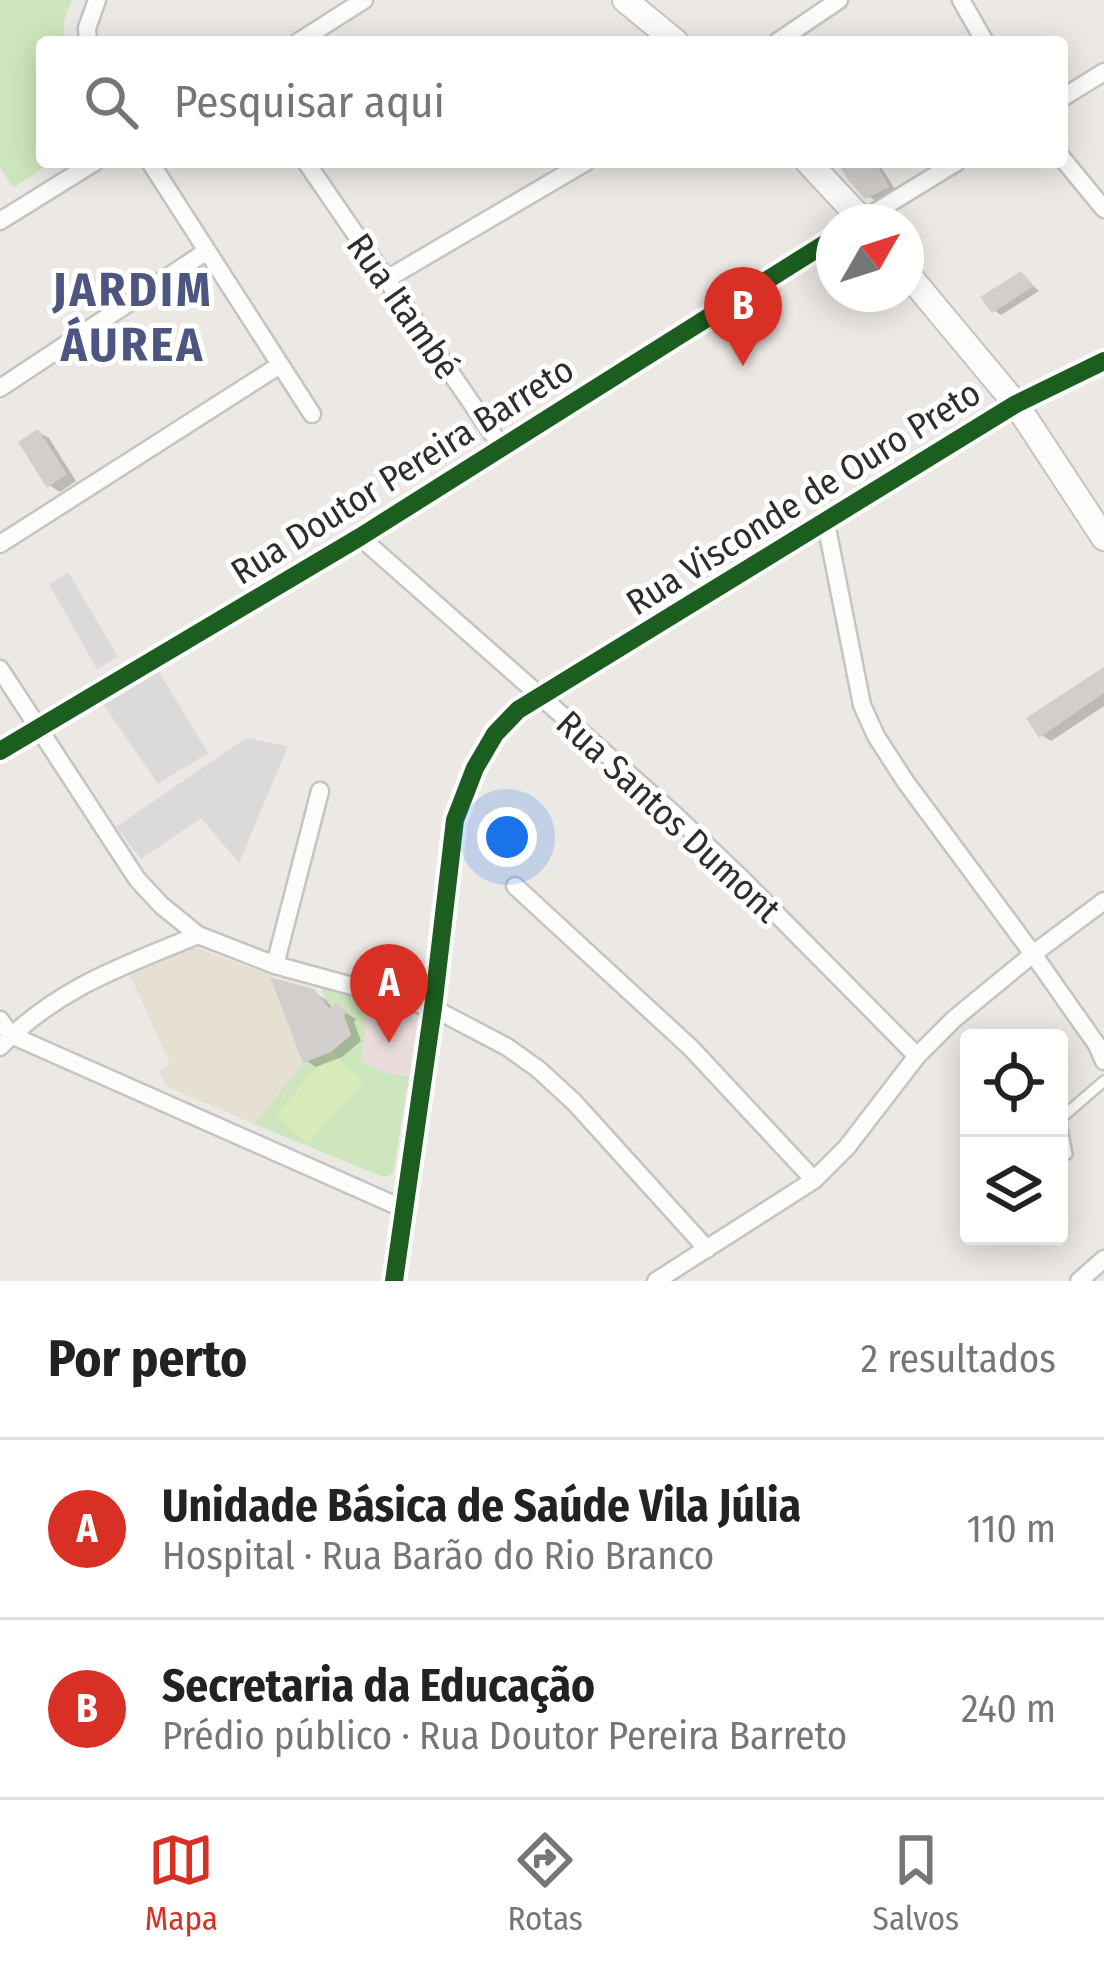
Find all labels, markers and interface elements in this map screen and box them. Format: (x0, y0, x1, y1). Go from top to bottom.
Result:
search box (36, 36, 1068, 168)
icon: search (78, 69, 144, 135)
text: Pesquisar aqui (174, 75, 445, 129)
north arrow (816, 204, 924, 312)
street label: Rua Itambé (337, 225, 469, 388)
district label: JARDIM ÁUREA (52, 261, 214, 374)
pin: B (704, 267, 782, 366)
street label: Rua Doutor Pereira Barreto (223, 347, 582, 594)
street label: Rua Visconde de Ouro Preto (618, 371, 989, 625)
street label: Rua Santos Dumont (547, 702, 790, 932)
your location (477, 807, 537, 867)
pin: A (350, 944, 428, 1043)
map controls (960, 1029, 1068, 1245)
button: locate (960, 1029, 1068, 1137)
button: layers (960, 1137, 1068, 1245)
text: Por perto (48, 1328, 247, 1390)
text: 2 resultados (861, 1336, 1056, 1382)
text: Unidade Básica de Saúde Vila Júlia (162, 1479, 801, 1533)
text: A (76, 1506, 98, 1552)
text: 110 m (967, 1506, 1056, 1552)
text: Hospital · Rua Barão do Rio Branco (162, 1533, 714, 1579)
text: Secretaria da Educação (162, 1659, 595, 1713)
text: B (76, 1686, 98, 1732)
text: 240 m (961, 1686, 1056, 1732)
text: Prédio público · Rua Doutor Pereira Barreto (162, 1713, 847, 1759)
tab: Mapa (145, 1827, 218, 1939)
tab: Rotas (508, 1827, 583, 1939)
tab: Salvos (873, 1827, 959, 1939)

